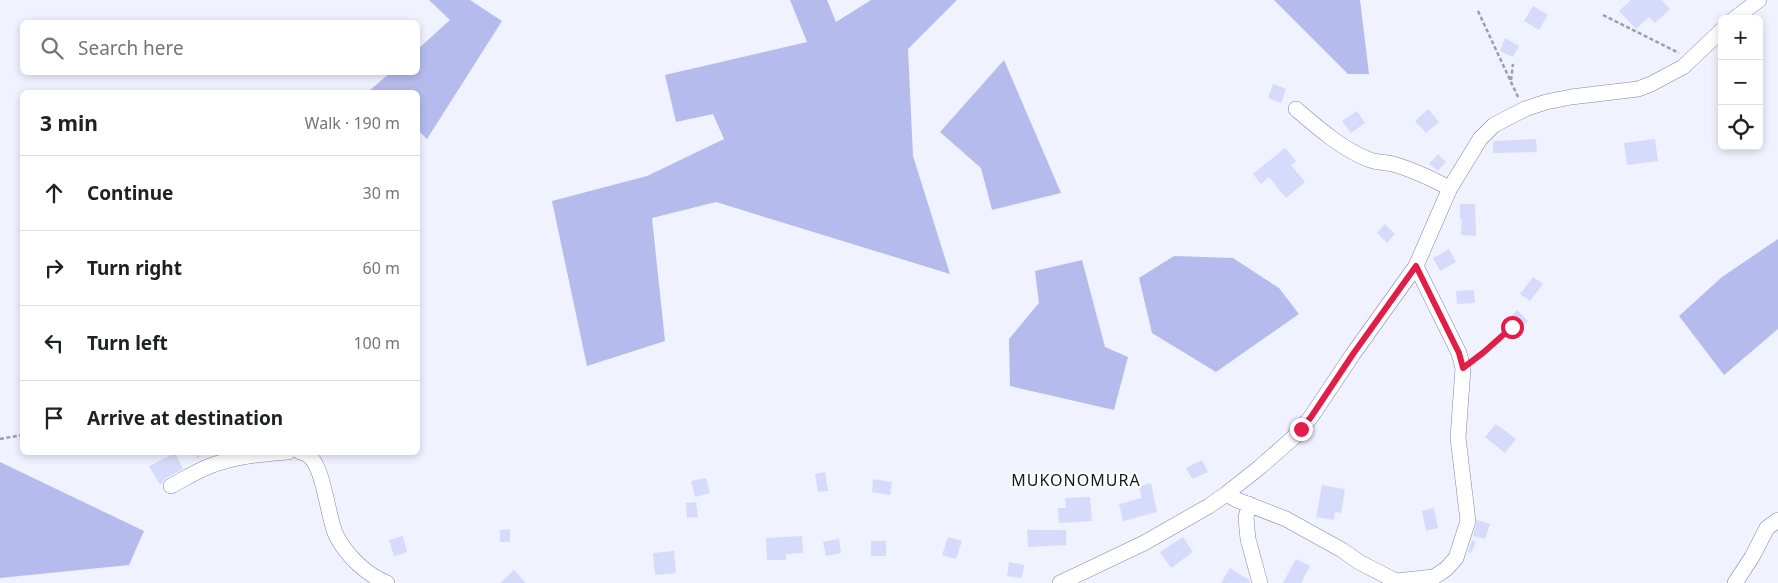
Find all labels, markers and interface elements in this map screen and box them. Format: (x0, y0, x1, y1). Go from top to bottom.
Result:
map controls (1718, 15, 1763, 150)
button: + (1718, 15, 1763, 60)
search box (20, 20, 420, 75)
icon: search (38, 34, 66, 62)
text: Search here (78, 35, 184, 61)
button: − (1718, 60, 1763, 105)
button: locate (1718, 105, 1763, 150)
text: 3 min (40, 109, 98, 137)
text: Walk · 190 m (305, 112, 400, 134)
icon: ahead (40, 179, 68, 207)
text: Continue (87, 180, 173, 206)
text: 30 m (363, 182, 400, 204)
icon: right (40, 254, 68, 282)
text: Turn right (87, 255, 182, 281)
text: 60 m (363, 257, 400, 279)
route start (1501, 316, 1524, 339)
icon: left (40, 329, 68, 357)
text: Turn left (87, 330, 168, 356)
text: 100 m (353, 332, 400, 354)
icon: arrive (40, 404, 68, 432)
text: Arrive at destination (87, 405, 283, 431)
route end (1290, 418, 1313, 441)
district label: MUKONOMURA (1011, 469, 1141, 491)

